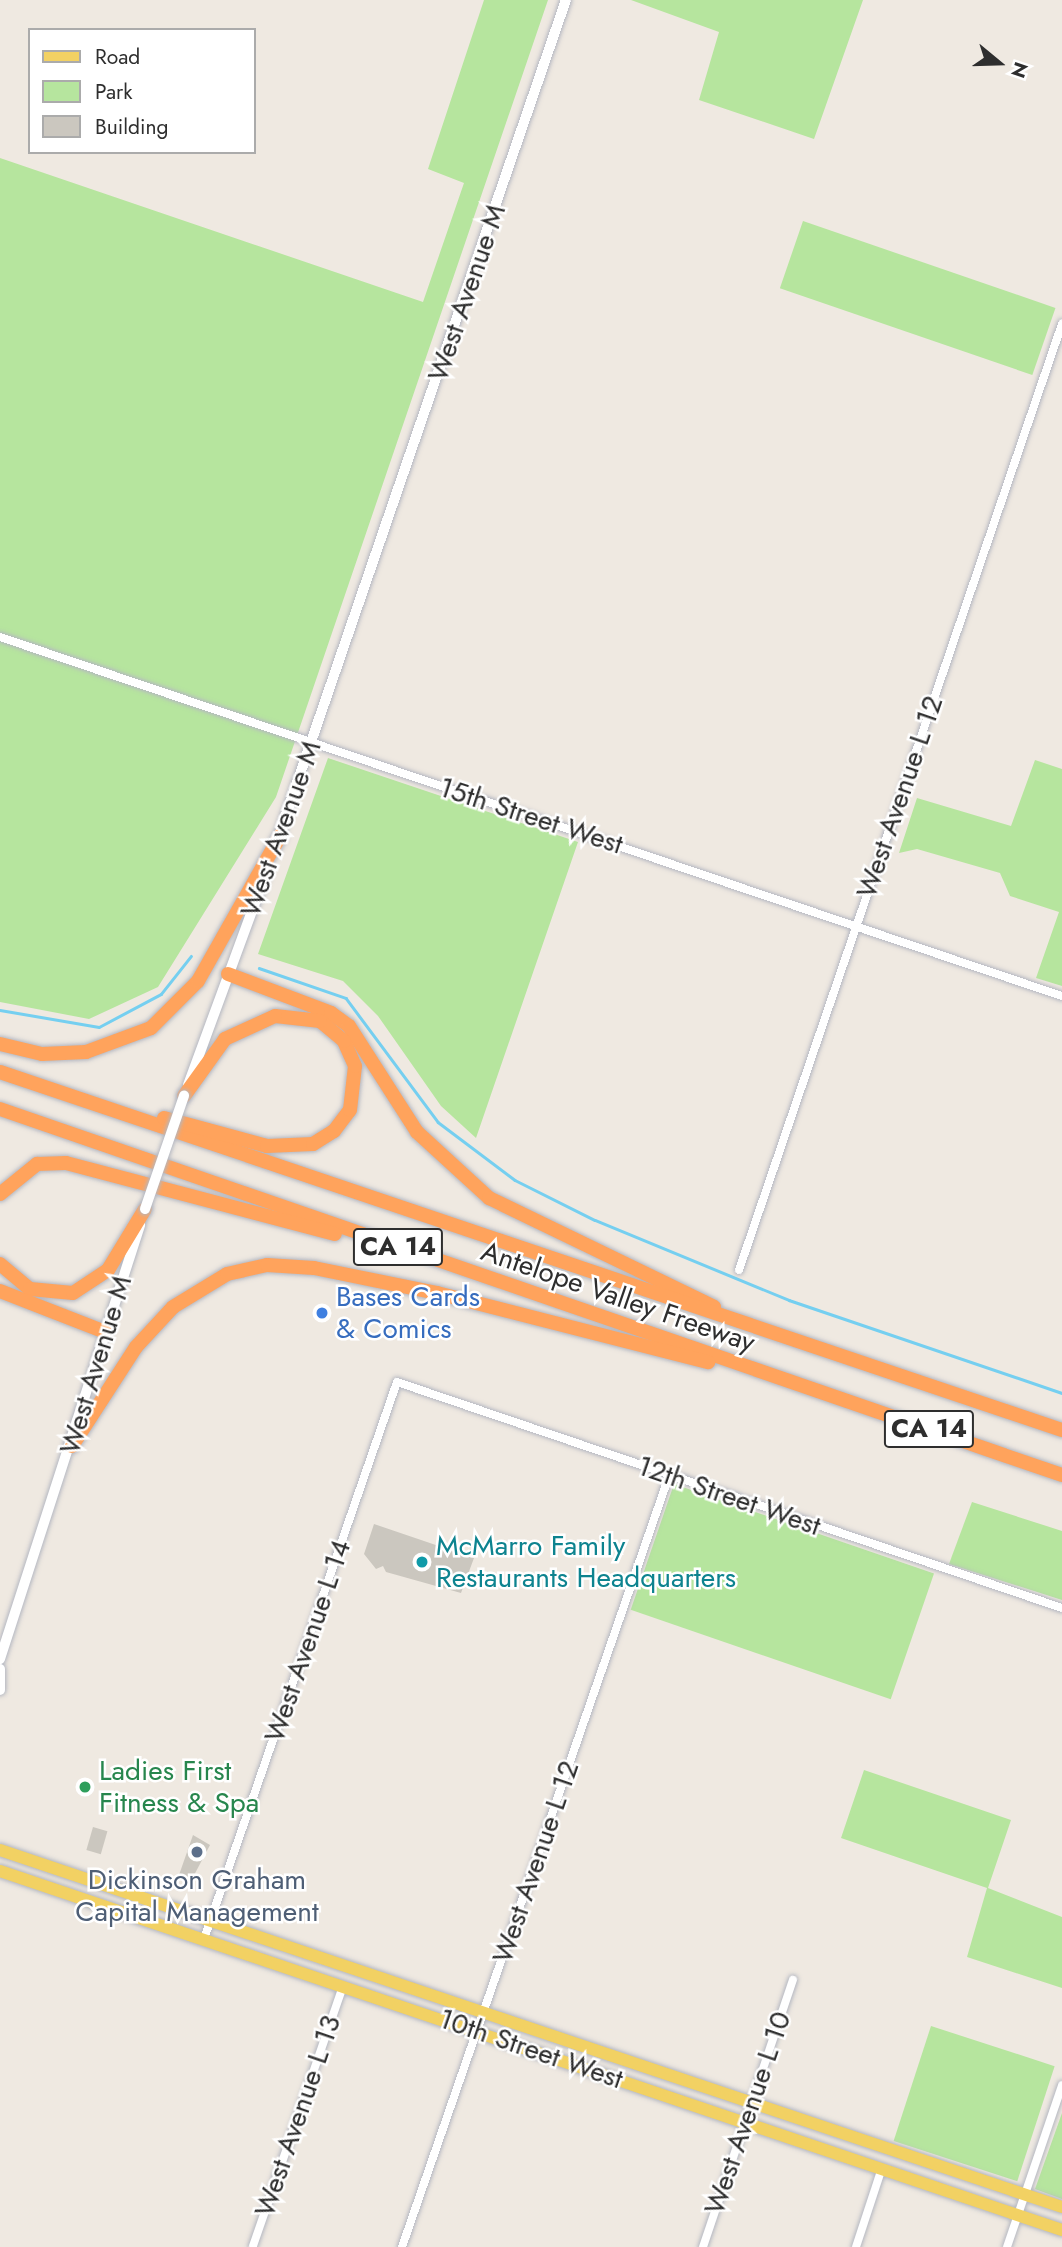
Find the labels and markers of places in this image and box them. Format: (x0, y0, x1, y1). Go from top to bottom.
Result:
place label: Bases Cards & Comics (336, 1280, 480, 1346)
marker: Bases Cards & Comics (314, 1305, 330, 1321)
place label: McMarro Family Restaurants Headquarters (436, 1529, 736, 1595)
marker: McMarro Family Restaurants Headquarters (414, 1554, 430, 1570)
place label: Ladies First Fitness & Spa (99, 1754, 259, 1820)
marker: Ladies First Fitness & Spa (77, 1779, 93, 1795)
marker: Dickinson Graham Capital Management (189, 1844, 205, 1860)
place label: Dickinson Graham Capital Management (75, 1863, 319, 1929)

